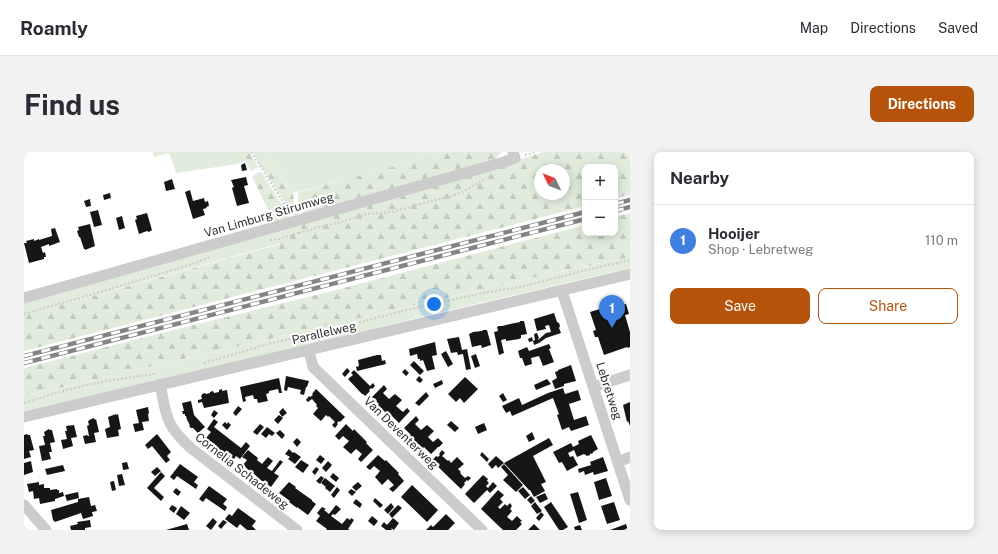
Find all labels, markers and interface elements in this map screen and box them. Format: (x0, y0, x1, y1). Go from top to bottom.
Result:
text: Roamly (20, 17, 88, 39)
text: Map (800, 20, 828, 36)
text: Directions (850, 20, 916, 36)
text: Saved (938, 20, 978, 36)
button: Directions (870, 86, 974, 122)
text: Find us (24, 88, 120, 121)
north arrow (534, 164, 570, 200)
map controls (582, 164, 618, 236)
button: + (582, 164, 618, 200)
text: Nearby (670, 168, 729, 188)
street label: Van Limburg Stirumweg (202, 190, 336, 240)
button: − (582, 200, 618, 236)
text: Hooijer (708, 225, 760, 242)
text: 1 (680, 233, 686, 248)
text: 110 m (925, 233, 958, 248)
text: Shop · Lebretweg (708, 242, 813, 257)
button: Save (670, 288, 810, 324)
button: Share (818, 288, 958, 324)
your location (424, 294, 444, 314)
pin: 1 (599, 295, 625, 328)
street label: Parallelweg (290, 319, 358, 347)
street label: Lebretweg (593, 360, 625, 422)
street label: Van Deventerweg (361, 394, 441, 472)
street label: Cornelia Schadeweg (192, 430, 292, 512)

